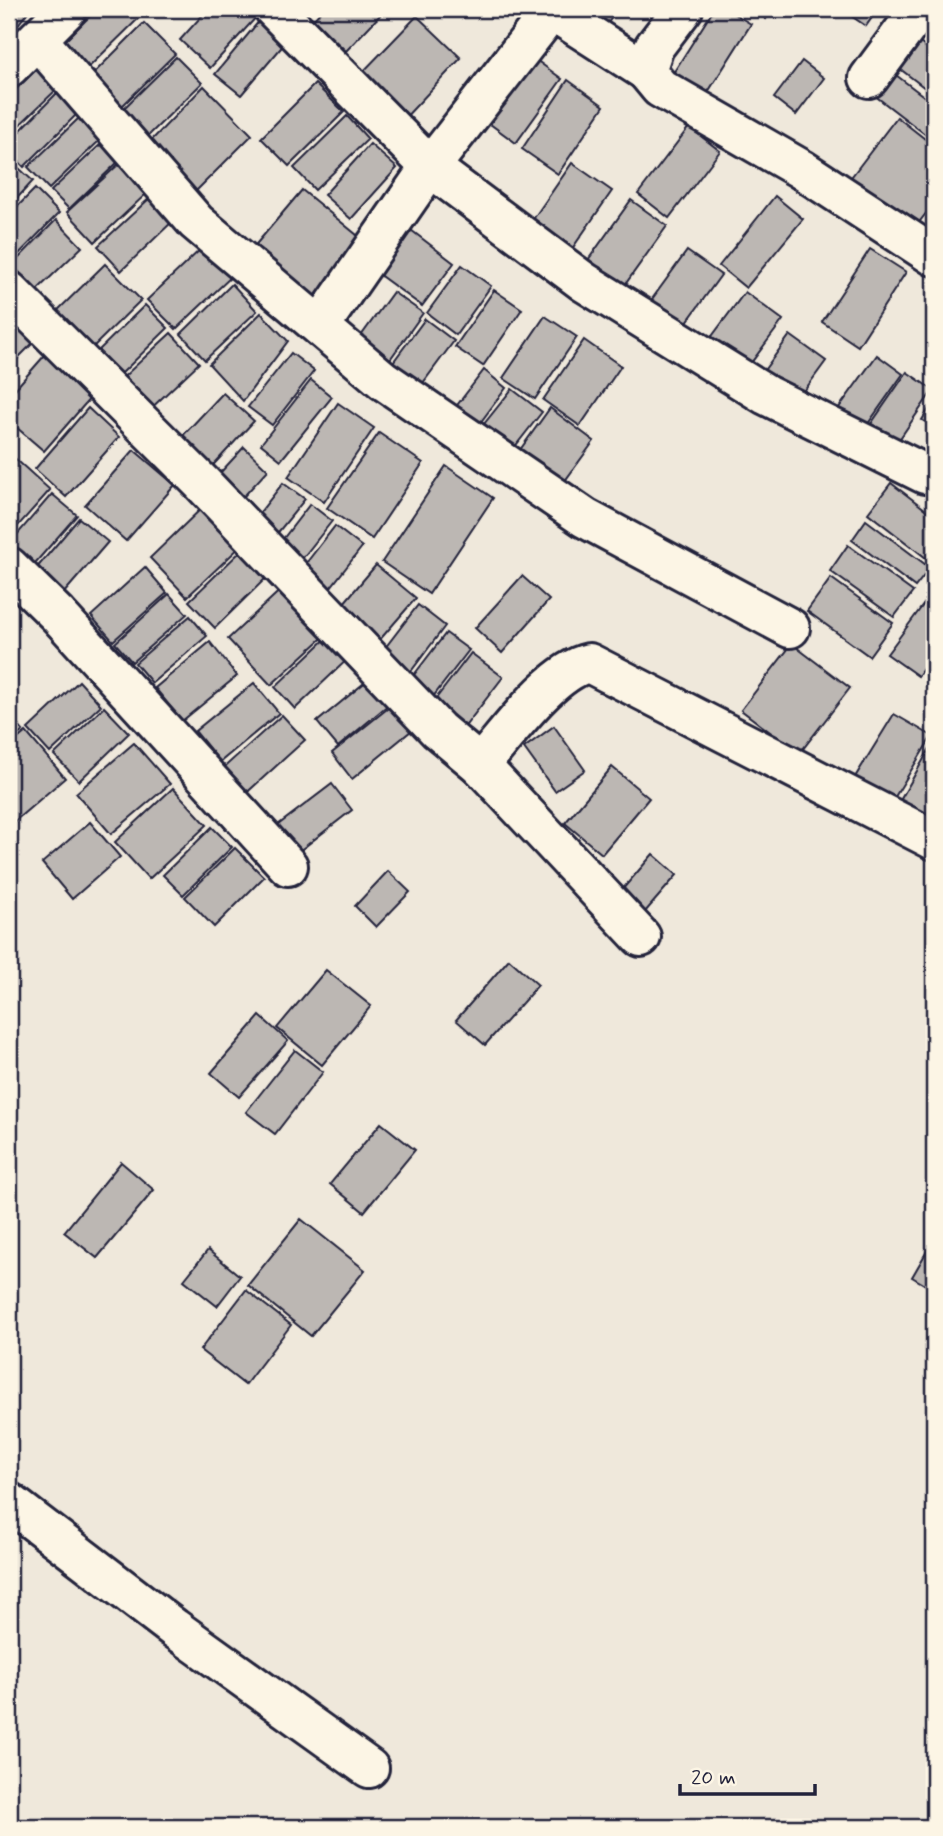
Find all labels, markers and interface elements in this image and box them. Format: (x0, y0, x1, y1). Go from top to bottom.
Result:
scale bar (680, 1752, 815, 1796)
text: 20 m (691, 1764, 736, 1792)

